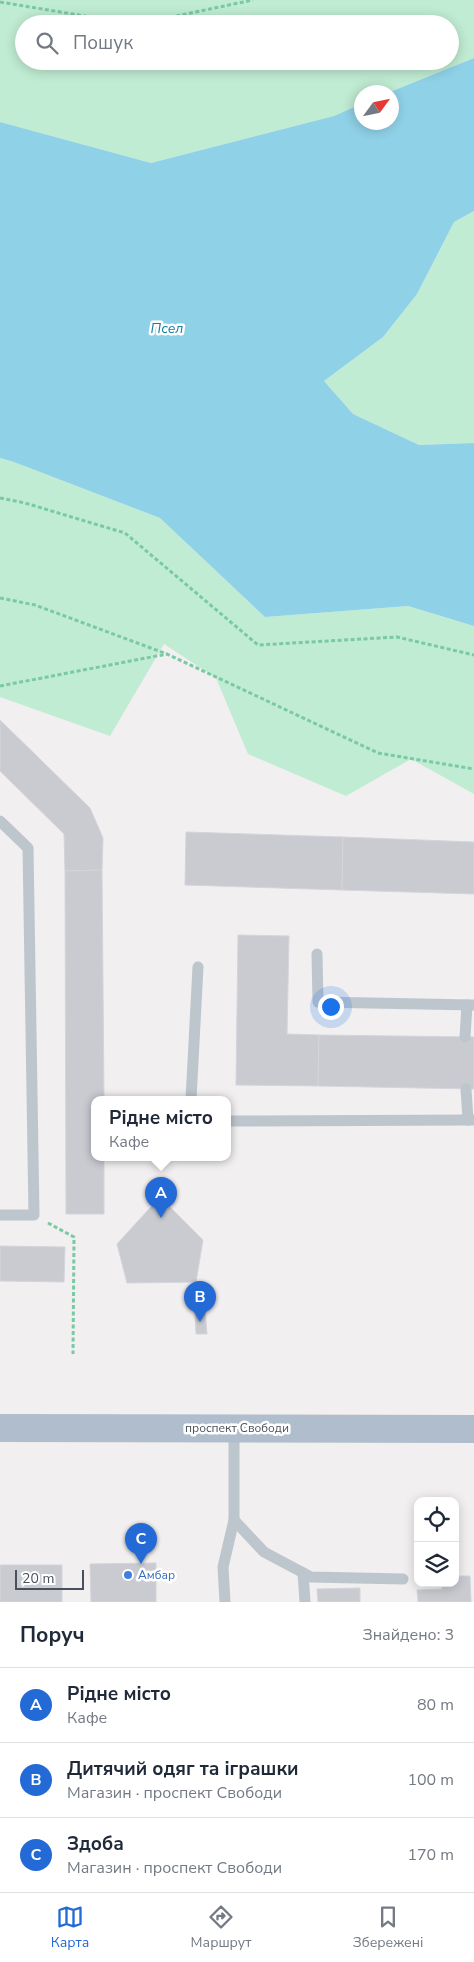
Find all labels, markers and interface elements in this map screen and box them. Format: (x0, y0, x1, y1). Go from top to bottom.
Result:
search box (15, 15, 459, 70)
icon: search (33, 29, 61, 57)
text: Пошук (73, 30, 133, 56)
north arrow (354, 85, 399, 130)
water label: Псел (151, 319, 183, 338)
your location (318, 994, 344, 1020)
popup (91, 1096, 231, 1161)
text: Рідне місто (109, 1105, 213, 1131)
text: Кафе (109, 1131, 149, 1153)
pin: A (145, 1177, 177, 1218)
pin: B (184, 1281, 216, 1322)
street label: проспект Свободи (185, 1420, 289, 1436)
map controls (414, 1497, 459, 1587)
button: locate (414, 1497, 459, 1542)
pin: C (125, 1523, 157, 1564)
button: layers (414, 1542, 459, 1587)
scale bar (15, 1567, 84, 1590)
place label: Амбар (138, 1567, 175, 1583)
text: 20 m (22, 1569, 54, 1588)
marker: Амбар (122, 1569, 134, 1581)
text: Поруч (20, 1621, 85, 1649)
text: Знайдено: 3 (362, 1624, 454, 1646)
text: Рідне місто (67, 1681, 171, 1707)
text: A (30, 1694, 42, 1716)
text: 80 m (417, 1694, 454, 1716)
text: Кафе (67, 1707, 107, 1729)
text: Дитячий одяг та іграшки (67, 1756, 299, 1782)
text: B (30, 1769, 42, 1791)
text: 100 m (407, 1769, 454, 1791)
text: Магазин · проспект Свободи (67, 1782, 282, 1804)
text: Здоба (67, 1831, 124, 1857)
text: C (31, 1844, 41, 1866)
text: 170 m (407, 1844, 454, 1866)
text: Магазин · проспект Свободи (67, 1857, 282, 1879)
tab: Карта (51, 1903, 89, 1952)
tab: Маршрут (191, 1903, 251, 1952)
tab: Збережені (353, 1903, 423, 1952)

